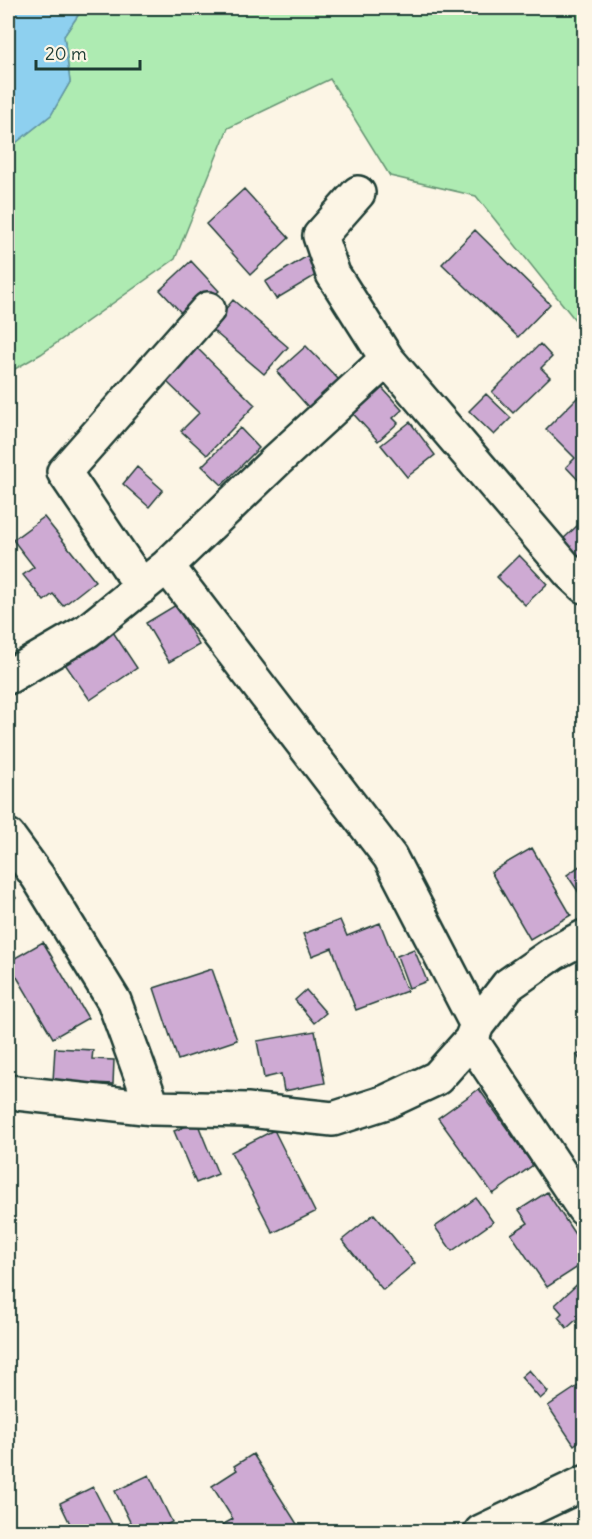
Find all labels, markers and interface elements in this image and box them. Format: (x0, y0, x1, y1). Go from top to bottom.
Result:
scale bar (36, 33, 140, 71)
text: 20 m (45, 42, 87, 65)

